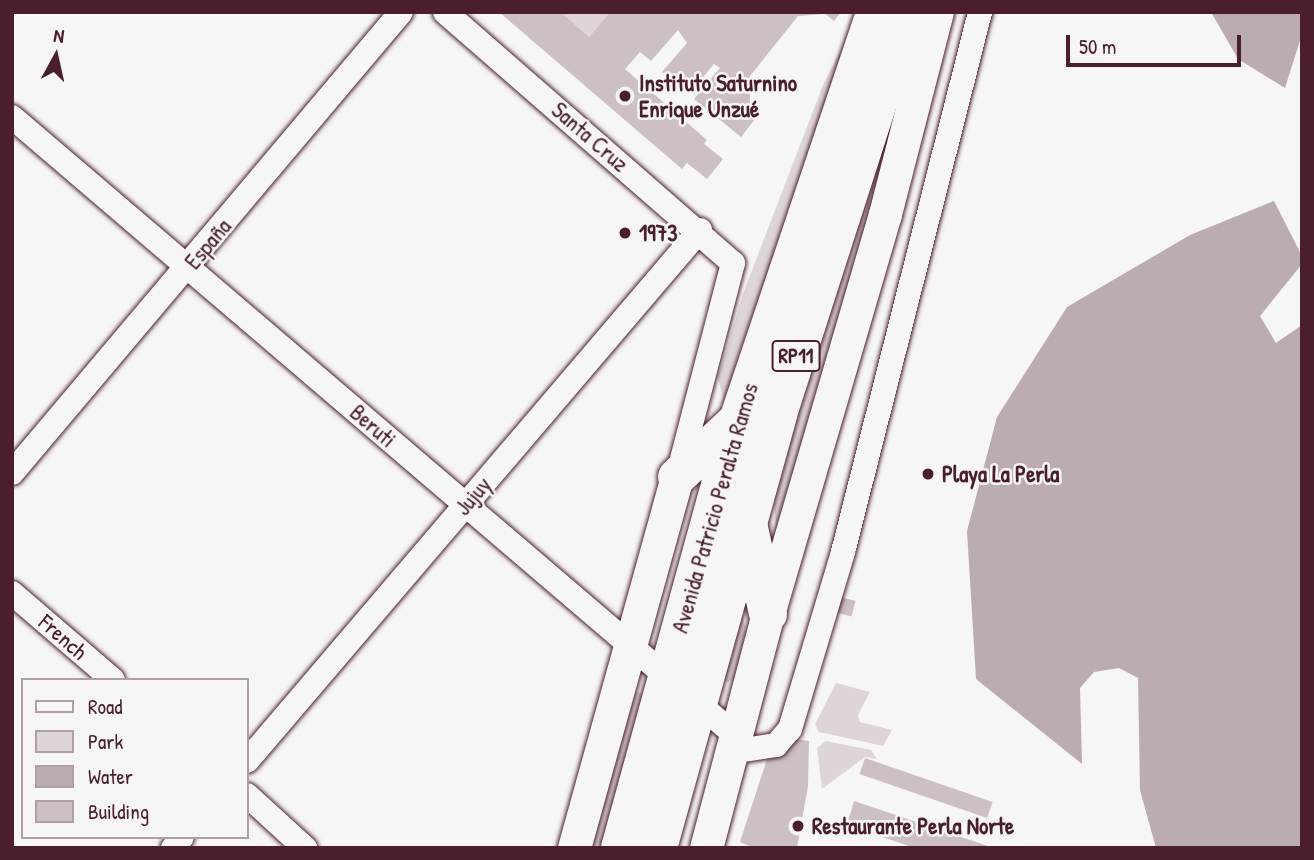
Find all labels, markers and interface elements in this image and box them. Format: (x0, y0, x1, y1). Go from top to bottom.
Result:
north arrow (21, 21, 91, 91)
scale bar (1069, 21, 1244, 65)
text: N (52, 22, 66, 49)
text: 50 m (1079, 32, 1116, 61)
place label: Instituto Saturnino Enrique Unzué (639, 69, 797, 123)
marker: Instituto Saturnino Enrique Unzué (617, 88, 633, 104)
street label: Santa Cruz (546, 96, 634, 178)
street label: España (179, 213, 237, 275)
place label: 1973 (639, 219, 677, 247)
marker: 1973 (617, 225, 633, 241)
road number: RP11 (772, 338, 820, 374)
street label: Avenida Patricio Peralta Ramos (666, 380, 764, 636)
street label: Beruti (344, 399, 402, 453)
place label: Playa La Perla (942, 460, 1059, 488)
marker: Playa La Perla (920, 466, 936, 482)
street label: Jujuy (449, 471, 497, 521)
street label: French (33, 608, 93, 666)
legend (21, 678, 248, 839)
text: Road (88, 692, 122, 721)
text: Park (88, 727, 123, 756)
text: Water (88, 762, 133, 791)
text: Building (88, 797, 149, 826)
place label: Restaurante Perla Norte (812, 812, 1014, 840)
marker: Restaurante Perla Norte (790, 818, 806, 834)

